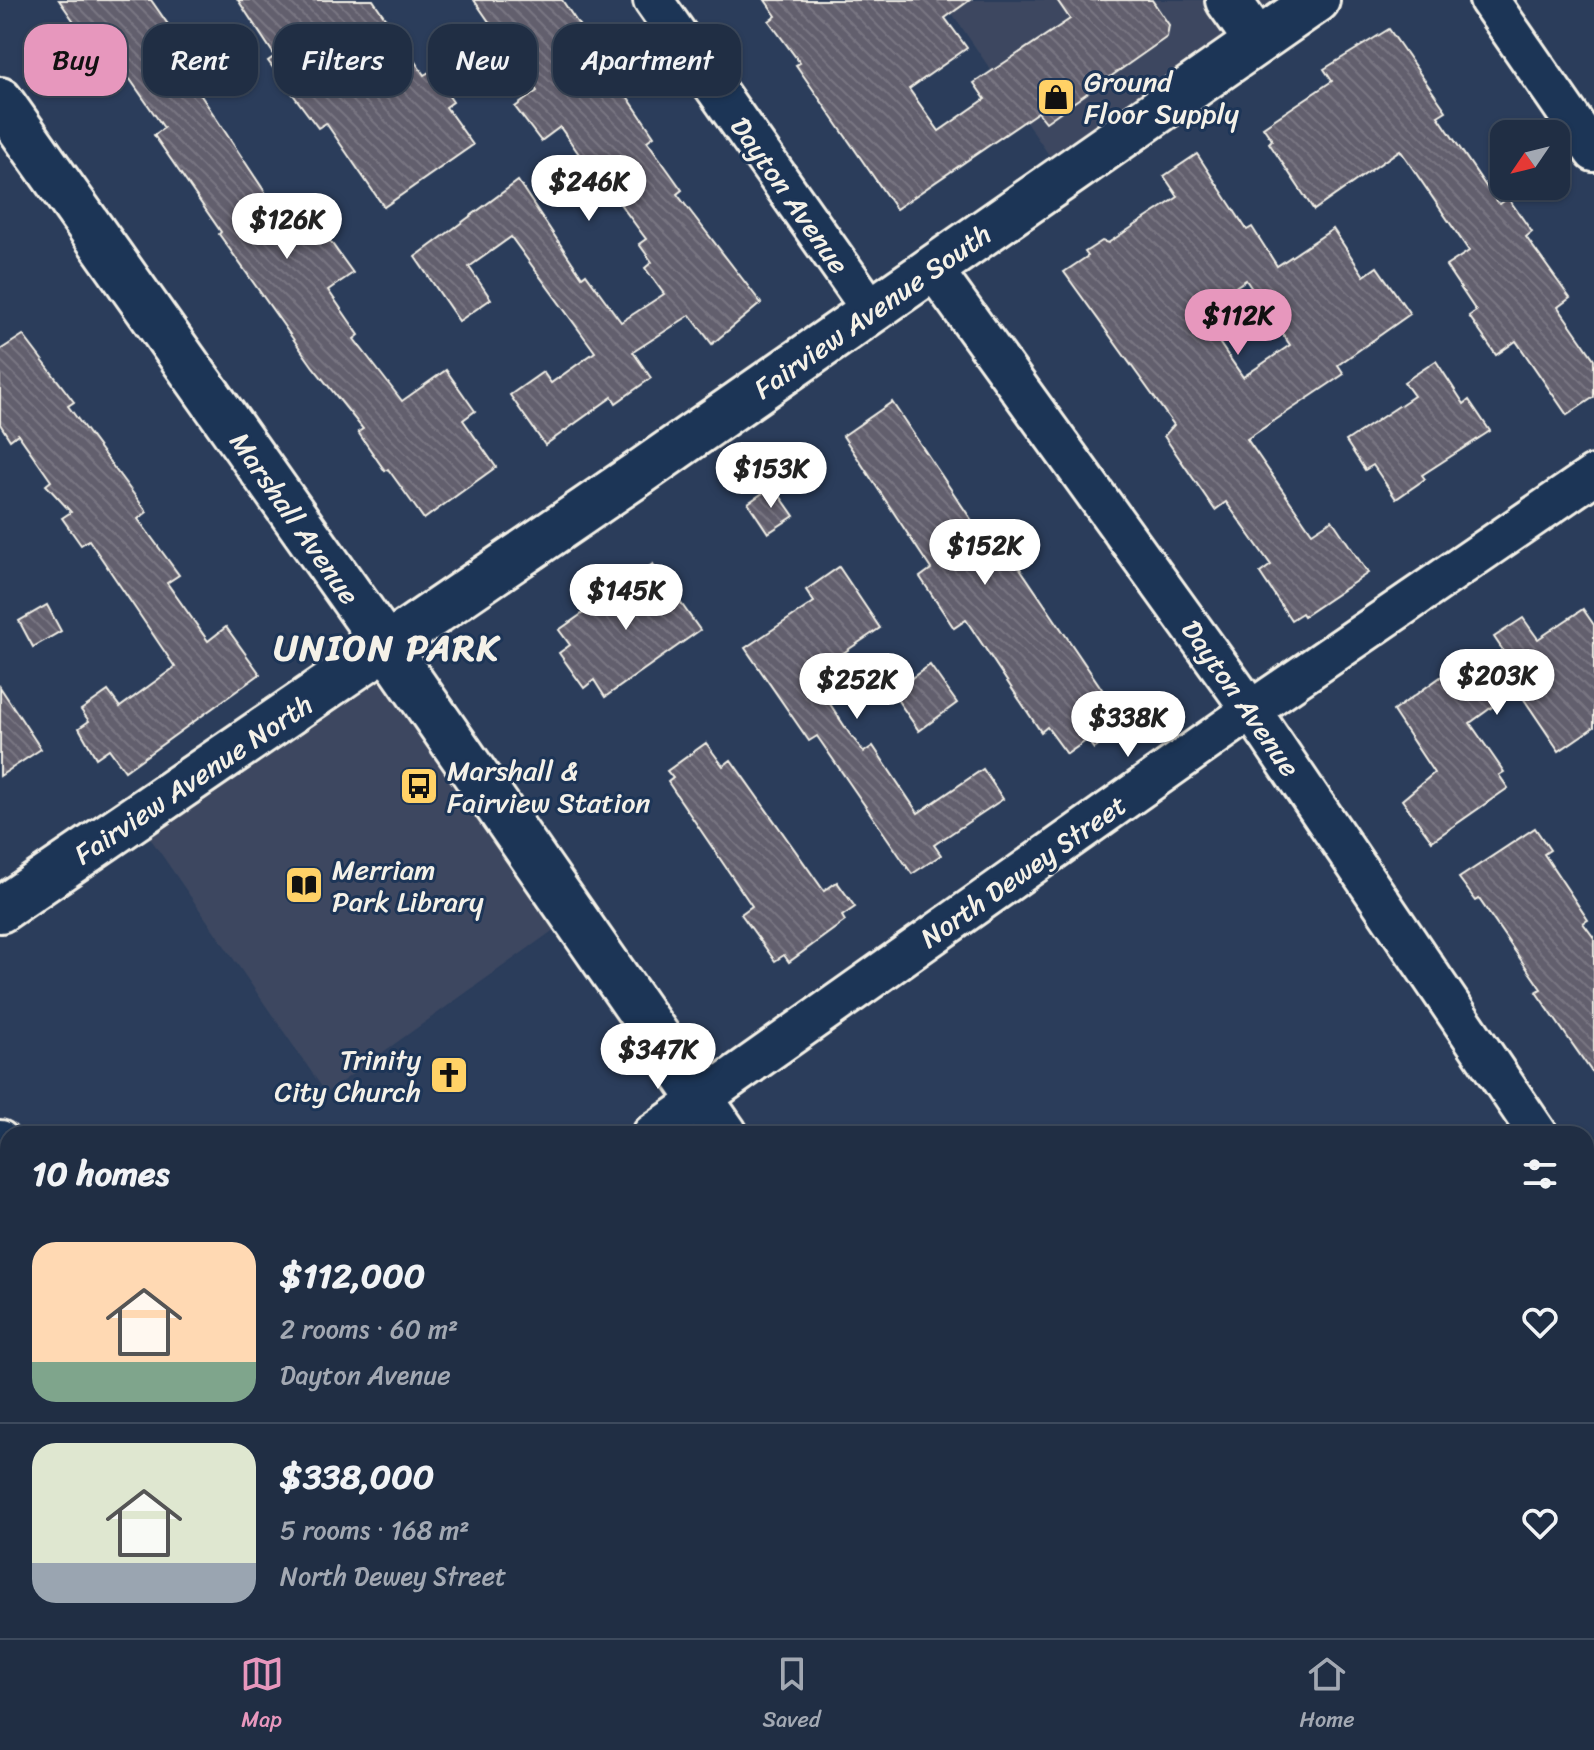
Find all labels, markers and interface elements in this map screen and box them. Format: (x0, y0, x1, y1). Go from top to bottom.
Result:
chip: Buy (24, 24, 127, 96)
chip: Rent (143, 24, 258, 96)
chip: Filters (274, 24, 412, 96)
chip: New (428, 24, 537, 96)
chip: Apartment (553, 24, 741, 96)
place label: Ground Floor Supply (1084, 57, 1240, 138)
shop icon: Ground Floor Supply (1035, 76, 1077, 118)
street label: Dayton Avenue (717, 106, 862, 285)
north arrow (1490, 120, 1570, 200)
map controls (1490, 120, 1570, 200)
pin: $246K (533, 155, 645, 223)
text: $246K (549, 158, 629, 204)
pin: $126K (231, 193, 343, 261)
text: $126K (250, 196, 324, 242)
street label: Fairview Avenue South (743, 211, 1002, 412)
pin: $112K (1182, 289, 1294, 357)
text: $112K (1203, 292, 1273, 338)
street label: Marshall Avenue (216, 421, 373, 615)
pin: $153K (715, 442, 827, 510)
text: $153K (734, 445, 808, 491)
pin: $152K (929, 519, 1041, 587)
text: $152K (947, 522, 1023, 568)
pin: $145K (570, 564, 682, 632)
text: $145K (588, 567, 664, 613)
street label: Dayton Avenue (1168, 609, 1313, 788)
district label: UNION PARK (274, 616, 500, 680)
pin: $203K (1441, 649, 1553, 717)
text: $203K (1457, 652, 1537, 698)
pin: $252K (801, 653, 913, 721)
text: $252K (817, 656, 897, 702)
street label: Fairview Avenue North (64, 681, 323, 878)
pin: $338K (1072, 691, 1184, 759)
text: $338K (1089, 694, 1167, 740)
place label: Marshall & Fairview Station (447, 746, 651, 827)
bus stop icon: Marshall & Fairview Station (398, 765, 440, 807)
street label: North Dewey Street (909, 781, 1137, 961)
place label: Merriam Park Library (332, 845, 484, 926)
library icon: Merriam Park Library (283, 864, 325, 906)
pin: $347K (602, 1023, 714, 1091)
text: $347K (619, 1026, 697, 1072)
place label: Trinity City Church (274, 1035, 421, 1116)
church icon: Trinity City Church (428, 1054, 470, 1096)
text: 10 homes (32, 1144, 170, 1204)
icon: filters (1518, 1152, 1562, 1196)
text: $112,000 (280, 1246, 425, 1306)
icon: home (96, 1274, 192, 1370)
icon: heart (1518, 1300, 1562, 1344)
text: 2 rooms · 60 m² (280, 1306, 458, 1352)
text: Dayton Avenue (280, 1352, 451, 1398)
text: $338,000 (280, 1447, 434, 1507)
icon: home (96, 1475, 192, 1571)
icon: heart (1518, 1501, 1562, 1545)
text: 5 rooms · 168 m² (280, 1507, 469, 1553)
text: North Dewey Street (280, 1553, 506, 1599)
tab: Map (240, 1652, 284, 1739)
tab: Saved (763, 1652, 821, 1739)
tab: Home (1300, 1652, 1354, 1739)

